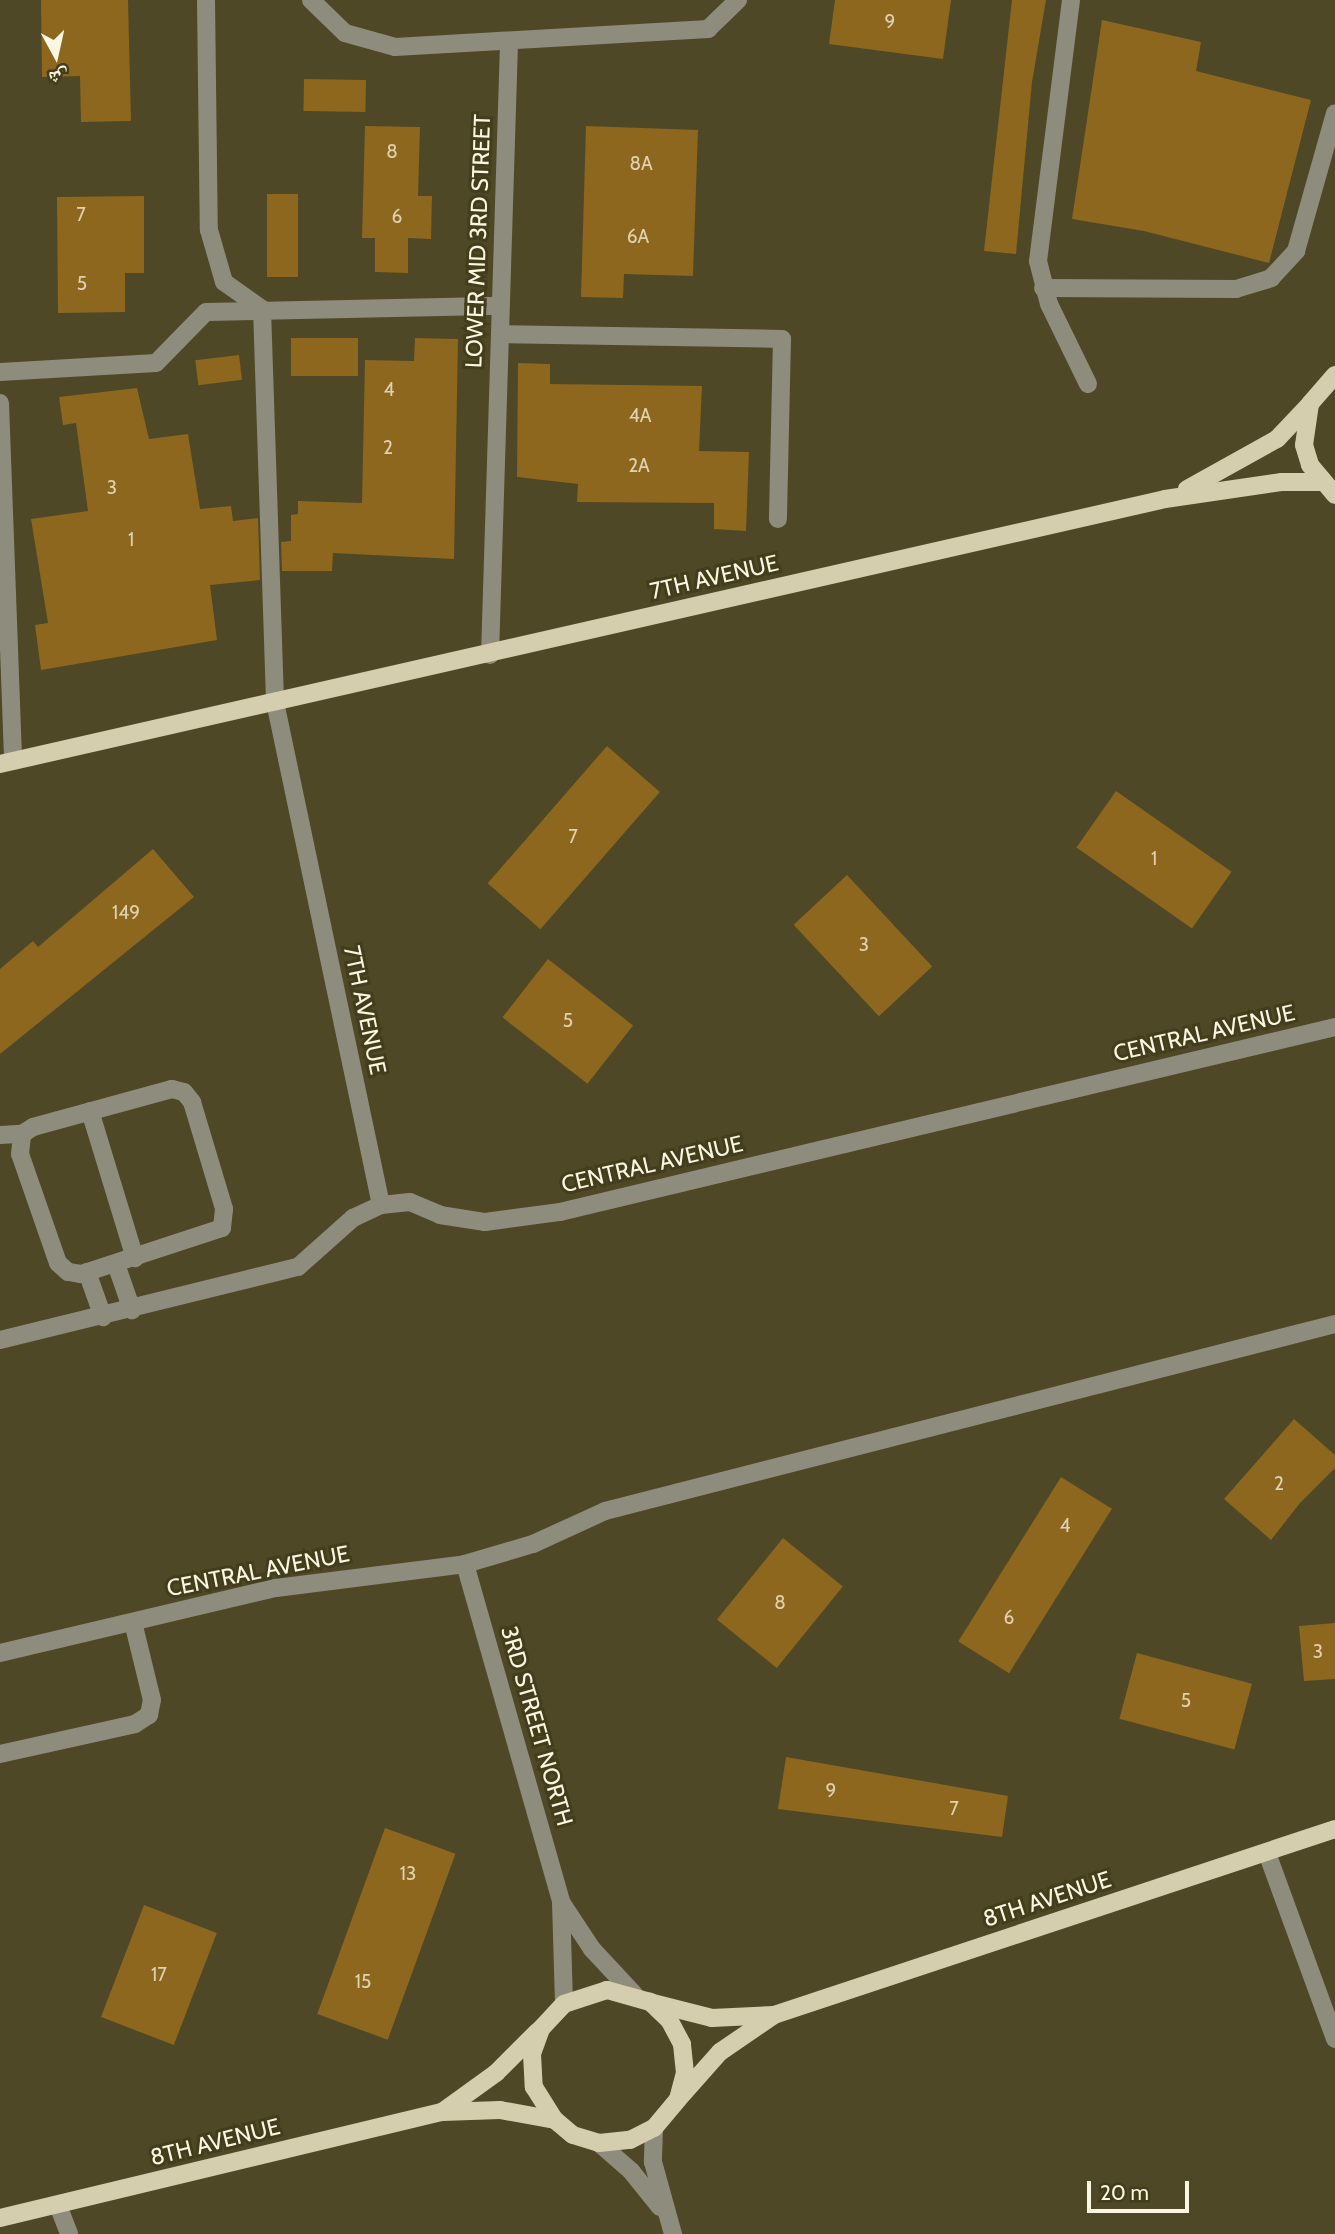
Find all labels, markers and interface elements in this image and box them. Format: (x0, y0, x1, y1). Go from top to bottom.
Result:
house number: 9 (885, 11, 895, 33)
north arrow (21, 21, 91, 91)
text: ش (47, 64, 71, 90)
street label: LOWER MID 3RD STREET (460, 114, 496, 368)
house number: 8 (386, 141, 398, 163)
house number: 8A (629, 153, 653, 175)
house number: 7 (76, 204, 86, 226)
house number: 6 (392, 206, 402, 228)
house number: 6A (627, 226, 649, 248)
house number: 5 (77, 273, 87, 295)
house number: 4 (384, 379, 394, 401)
house number: 4A (629, 405, 651, 427)
house number: 2 (383, 437, 393, 459)
house number: 2A (628, 455, 650, 477)
house number: 3 (107, 477, 117, 499)
house number: 1 (128, 529, 134, 551)
street label: 7TH AVENUE (647, 549, 781, 605)
house number: 7 (568, 826, 578, 848)
house number: 1 (1151, 848, 1157, 870)
house number: 149 (112, 902, 140, 924)
house number: 3 (859, 934, 869, 956)
street label: 7TH AVENUE (338, 943, 392, 1077)
street label: CENTRAL AVENUE (1111, 999, 1297, 1067)
house number: 5 (563, 1010, 573, 1032)
street label: CENTRAL AVENUE (559, 1130, 745, 1198)
house number: 2 (1274, 1473, 1284, 1495)
house number: 4 (1060, 1515, 1070, 1537)
street label: CENTRAL AVENUE (164, 1540, 352, 1602)
house number: 8 (774, 1592, 786, 1614)
house number: 6 (1004, 1607, 1014, 1629)
street label: 3RD STREET NORTH (495, 1623, 579, 1829)
house number: 3 (1313, 1641, 1323, 1663)
house number: 5 (1181, 1690, 1191, 1712)
house number: 9 (826, 1780, 836, 1802)
house number: 7 (949, 1798, 959, 1820)
house number: 13 (400, 1863, 416, 1885)
street label: 8TH AVENUE (980, 1865, 1114, 1933)
house number: 17 (151, 1964, 167, 1986)
house number: 15 (355, 1971, 371, 1993)
street label: 8TH AVENUE (147, 2113, 283, 2171)
scale bar (1090, 2168, 1192, 2212)
text: 20 m (1100, 2180, 1149, 2205)

